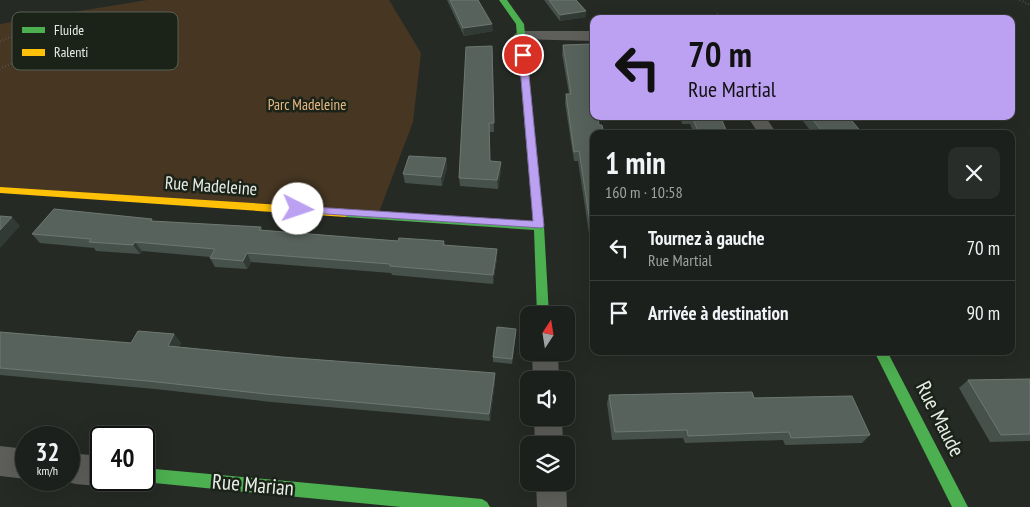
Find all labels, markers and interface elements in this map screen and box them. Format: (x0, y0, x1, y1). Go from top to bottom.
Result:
legend (12, 12, 178, 70)
text: Fluide (54, 21, 84, 39)
text: 70 m (688, 31, 752, 77)
pin (502, 34, 544, 76)
icon: left (605, 35, 670, 100)
icon: arrive (509, 41, 537, 69)
text: Ralenti (54, 43, 88, 61)
text: Rue Martial (688, 75, 776, 103)
park label: Parc Madeleine (268, 95, 346, 114)
text: 1 min (605, 143, 666, 182)
button: close (948, 147, 1000, 199)
street label: Rue Madeleine (164, 171, 258, 200)
position arrow (271, 182, 323, 234)
text: 160 m · 10:58 (605, 182, 683, 202)
text: Tournez à gauche (648, 226, 765, 250)
icon: left (605, 234, 633, 262)
text: 70 m (967, 236, 1000, 260)
text: Rue Martial (648, 250, 712, 270)
icon: arrive (605, 299, 633, 327)
text: Arrivée à destination (648, 301, 789, 325)
text: 90 m (967, 301, 1000, 325)
north arrow (520, 306, 575, 361)
map controls (520, 306, 575, 491)
button: sound (520, 371, 575, 426)
street label: Rue Maude (910, 377, 971, 461)
speed limit sign: 40 (90, 426, 155, 491)
text: 32 (36, 436, 59, 468)
button: layers (520, 436, 575, 491)
text: km/h (37, 463, 58, 478)
street label: Rue Marian (211, 467, 295, 502)

